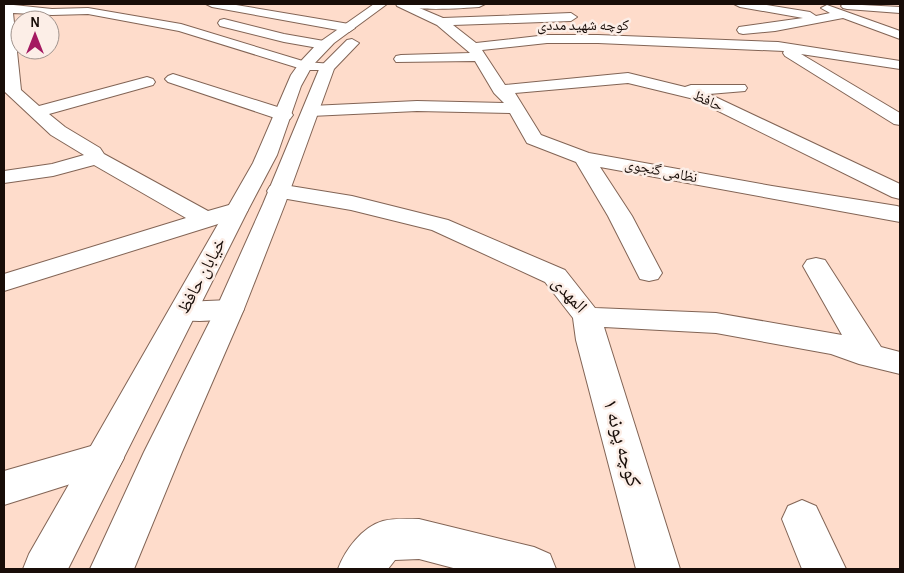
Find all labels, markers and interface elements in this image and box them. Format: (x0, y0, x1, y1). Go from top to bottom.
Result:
north arrow (10, 10, 60, 60)
text: N (30, 16, 40, 30)
street label: کوچه شهید مددی (537, 18, 629, 35)
street label: حافظ (691, 88, 726, 114)
street label: نظامی گنجوی (623, 157, 699, 187)
street label: خیابان حافظ (175, 235, 230, 317)
street label: المهدی (547, 273, 590, 317)
street label: کوچه پونه ۱ (598, 397, 645, 490)

